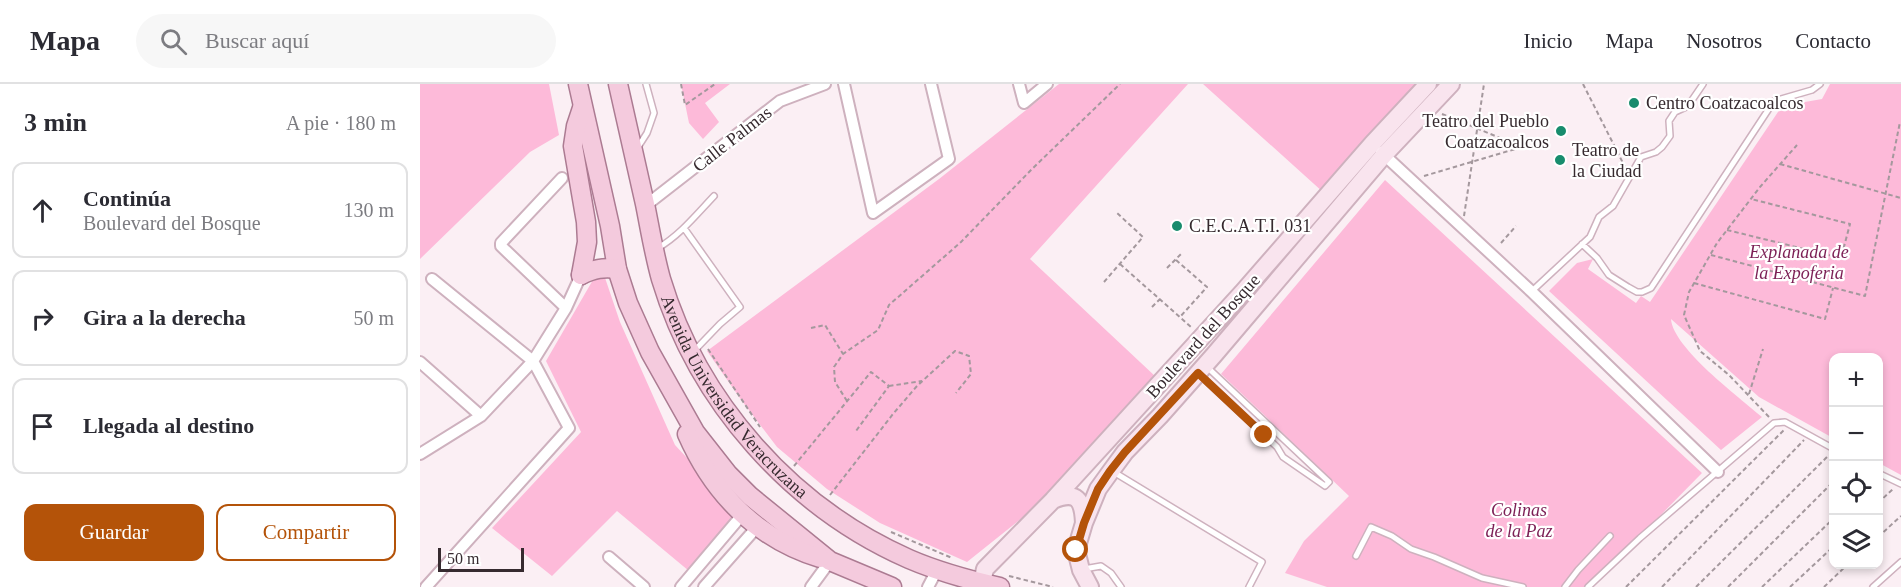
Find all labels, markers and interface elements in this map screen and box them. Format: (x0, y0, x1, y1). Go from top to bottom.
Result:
search box (136, 14, 556, 68)
text: Mapa (30, 25, 100, 56)
icon: search (157, 25, 190, 58)
text: Buscar aquí (205, 28, 309, 53)
text: Inicio (1524, 29, 1573, 53)
text: Mapa (1606, 29, 1653, 53)
text: Nosotros (1686, 29, 1762, 53)
text: Contacto (1795, 29, 1871, 53)
place label: Centro Coatzacoalcos (1646, 93, 1803, 113)
marker: Centro Coatzacoalcos (1627, 96, 1641, 110)
street label: Calle Palmas (689, 102, 775, 176)
text: 3 min (24, 108, 87, 137)
place label: Teatro del Pueblo Coatzacoalcos (1422, 111, 1549, 152)
text: A pie · 180 m (286, 112, 396, 134)
marker: Teatro del Pueblo Coatzacoalcos (1554, 124, 1568, 138)
place label: Teatro de la Ciudad (1572, 140, 1642, 181)
marker: Teatro de la Ciudad (1553, 153, 1567, 167)
text: Continúa (83, 186, 171, 211)
icon: ahead (26, 194, 59, 227)
text: 130 m (343, 199, 394, 221)
text: Boulevard del Bosque (83, 212, 261, 234)
place label: C.E.C.A.T.I. 031 (1189, 216, 1311, 236)
marker: C.E.C.A.T.I. 031 (1170, 219, 1184, 233)
park label: Explanada de la Expoferia (1748, 242, 1849, 283)
street label: Boulevard del Bosque (1142, 270, 1264, 402)
street label: Avenida Universidad Veracruzana (657, 292, 812, 502)
icon: right (26, 302, 59, 335)
text: Gira a la derecha (83, 305, 246, 330)
text: 50 m (353, 307, 394, 329)
map controls (1829, 353, 1883, 569)
button: + (1829, 353, 1883, 407)
button: − (1829, 407, 1883, 461)
icon: arrive (26, 410, 59, 443)
text: Llegada al destino (83, 413, 254, 438)
route end (1250, 421, 1276, 447)
button: locate (1829, 461, 1883, 515)
park label: Colinas de la Paz (1486, 500, 1553, 541)
button: Guardar (24, 504, 204, 561)
button: Compartir (216, 504, 396, 561)
button: layers (1829, 515, 1883, 569)
route start (1062, 536, 1088, 562)
scale bar (438, 545, 524, 572)
text: 50 m (447, 550, 479, 567)

